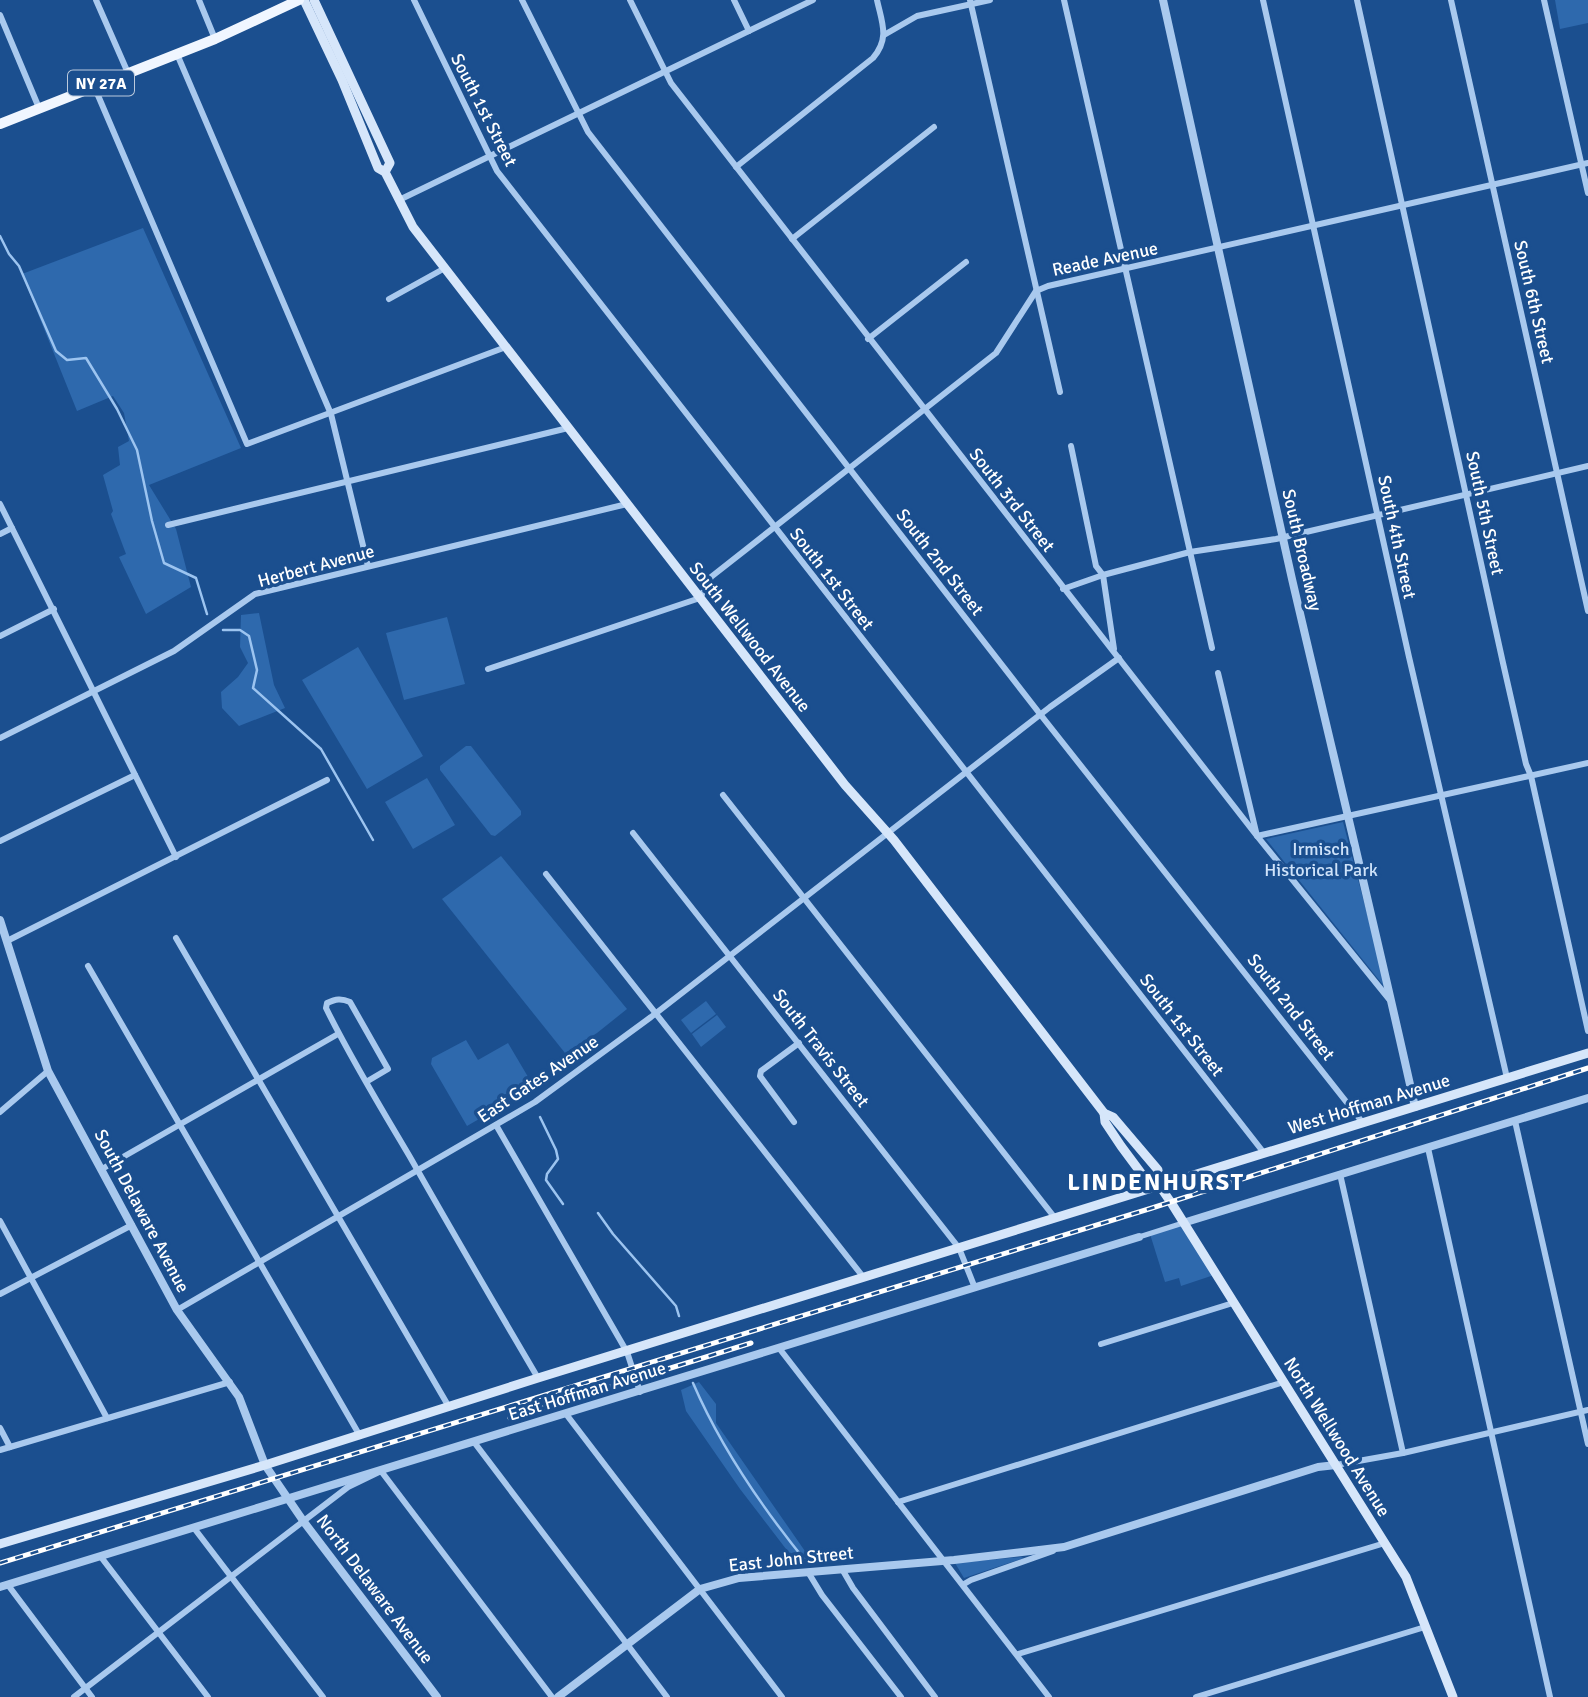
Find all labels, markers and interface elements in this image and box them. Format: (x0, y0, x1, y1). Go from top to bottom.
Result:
street label: South 1st Street (446, 50, 522, 170)
road number: NY 27A (68, 71, 134, 96)
street label: Reade Avenue (1050, 237, 1160, 281)
street label: South 6th Street (1509, 238, 1559, 366)
street label: South 3rd Street (965, 444, 1059, 556)
street label: South 5th Street (1461, 449, 1509, 577)
street label: South 4th Street (1373, 473, 1421, 601)
street label: South Broadway (1277, 487, 1327, 614)
street label: South 2nd Street (892, 504, 988, 620)
street label: South 1st Street (785, 523, 879, 635)
street label: Herbert Avenue (255, 540, 377, 592)
street label: South Wellwood Avenue (685, 558, 815, 716)
park label: Irmisch Historical Park (1264, 838, 1378, 881)
street label: South 2nd Street (1243, 949, 1339, 1065)
street label: South 1st Street (1135, 969, 1229, 1081)
street label: South Travis Street (768, 984, 874, 1112)
street label: East Gates Avenue (473, 1030, 603, 1128)
street label: West Hoffman Avenue (1285, 1069, 1453, 1139)
street label: South Delaware Avenue (90, 1126, 194, 1296)
district label: LINDENHURST (1067, 1167, 1245, 1197)
street label: North Wellwood Avenue (1279, 1353, 1395, 1521)
street label: East Hoffman Avenue (505, 1357, 669, 1425)
street label: North Delaware Avenue (312, 1510, 438, 1668)
street label: East John Street (728, 1542, 854, 1576)

